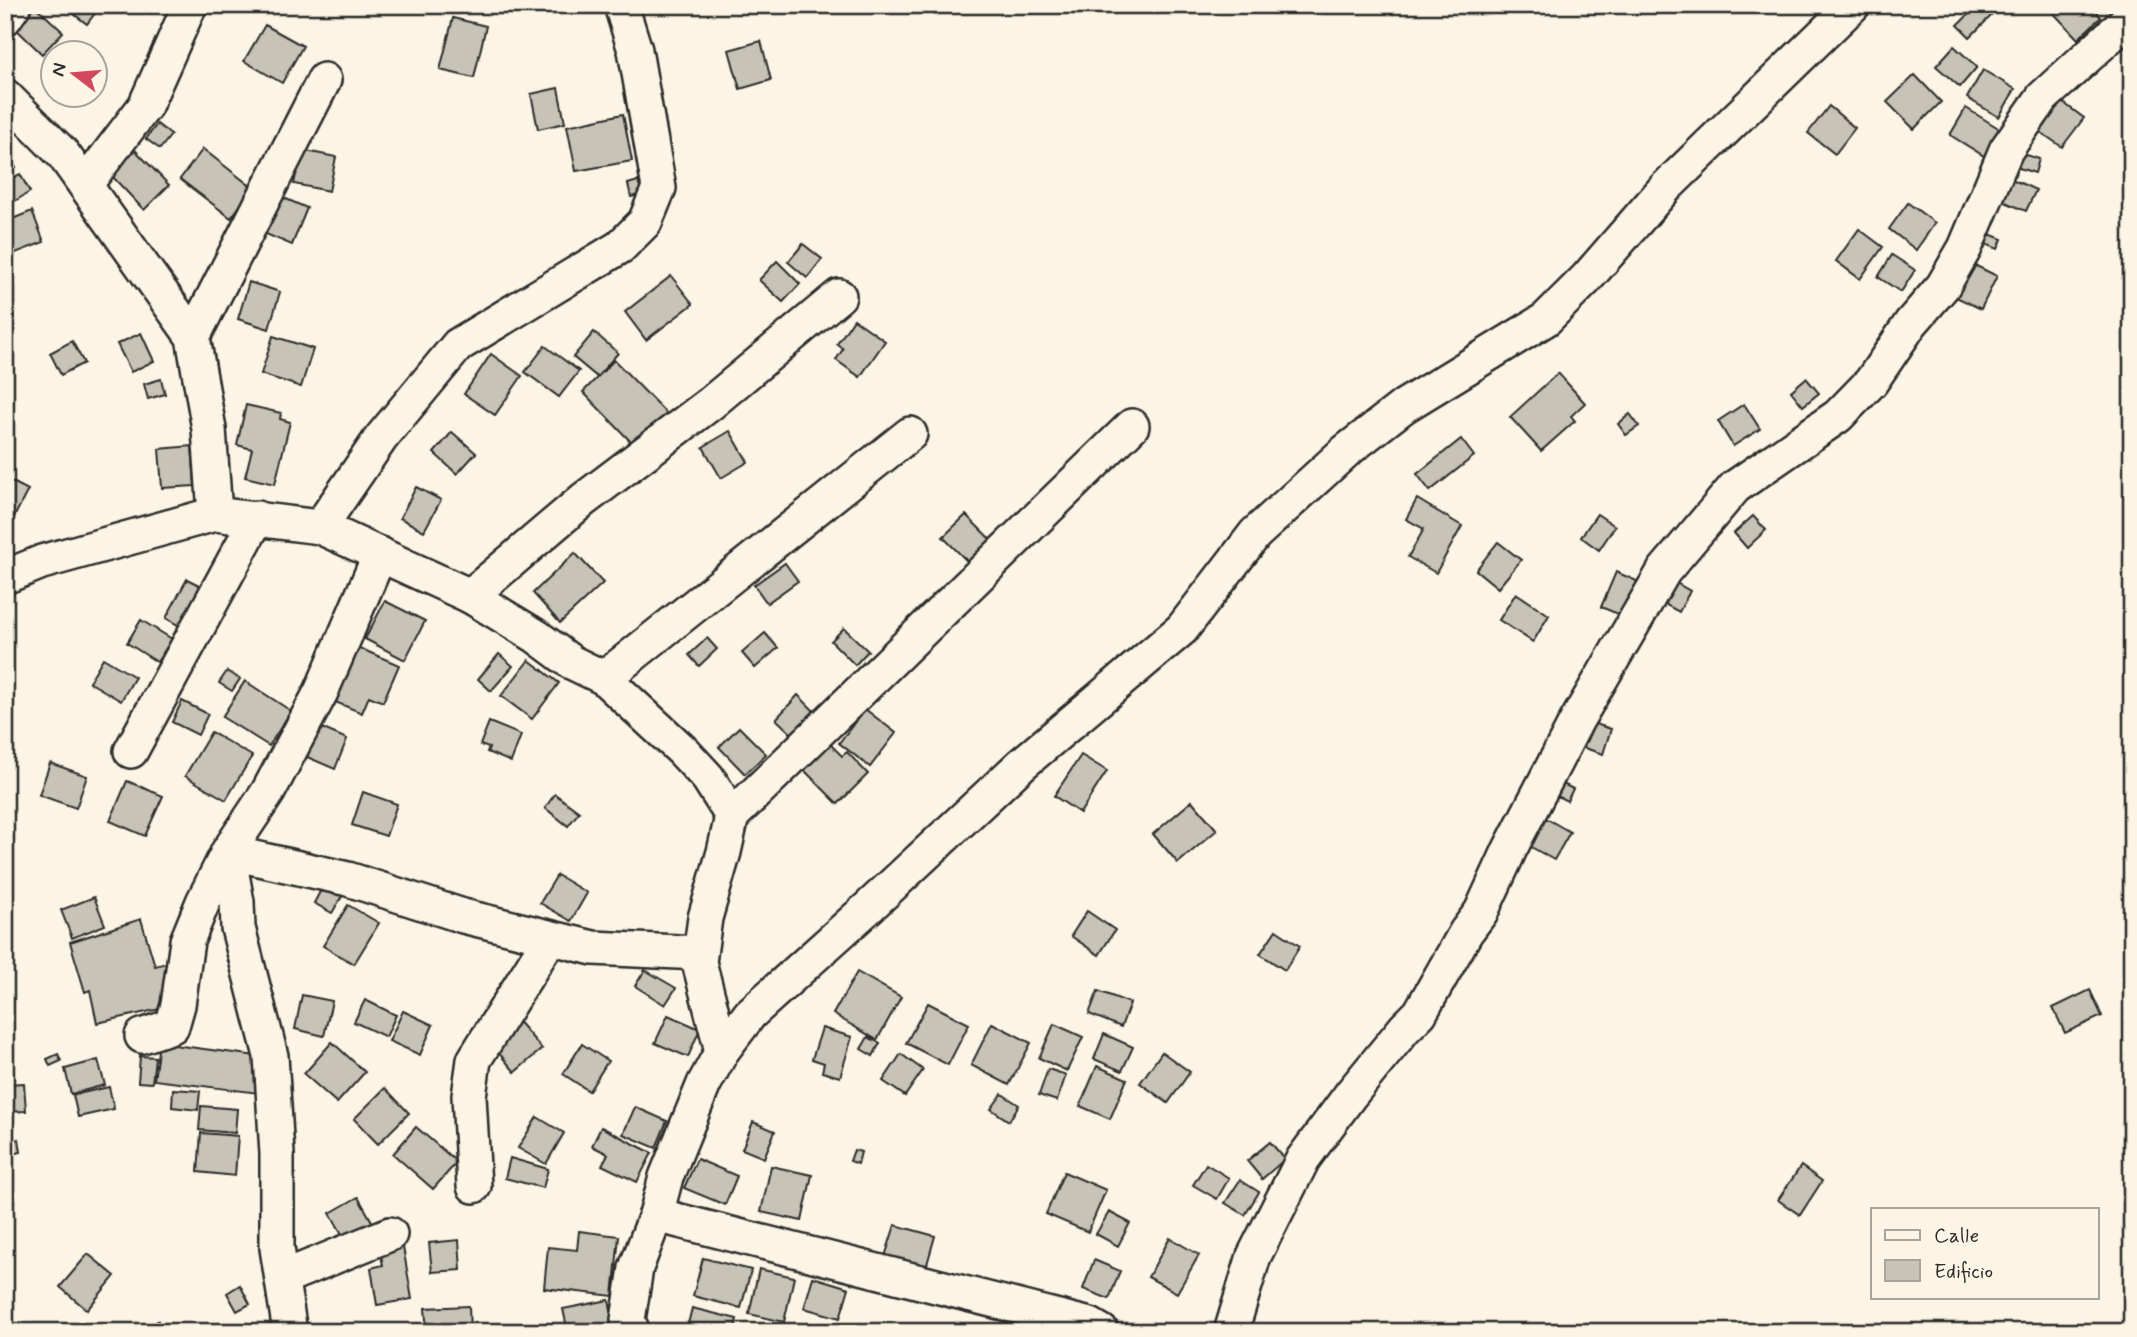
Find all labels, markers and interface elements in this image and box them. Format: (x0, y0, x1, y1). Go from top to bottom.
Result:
north arrow (38, 38, 108, 108)
text: N (45, 60, 73, 79)
legend (1871, 1208, 2098, 1298)
text: Calle (1934, 1222, 1979, 1250)
text: Edificio (1934, 1258, 1993, 1286)

